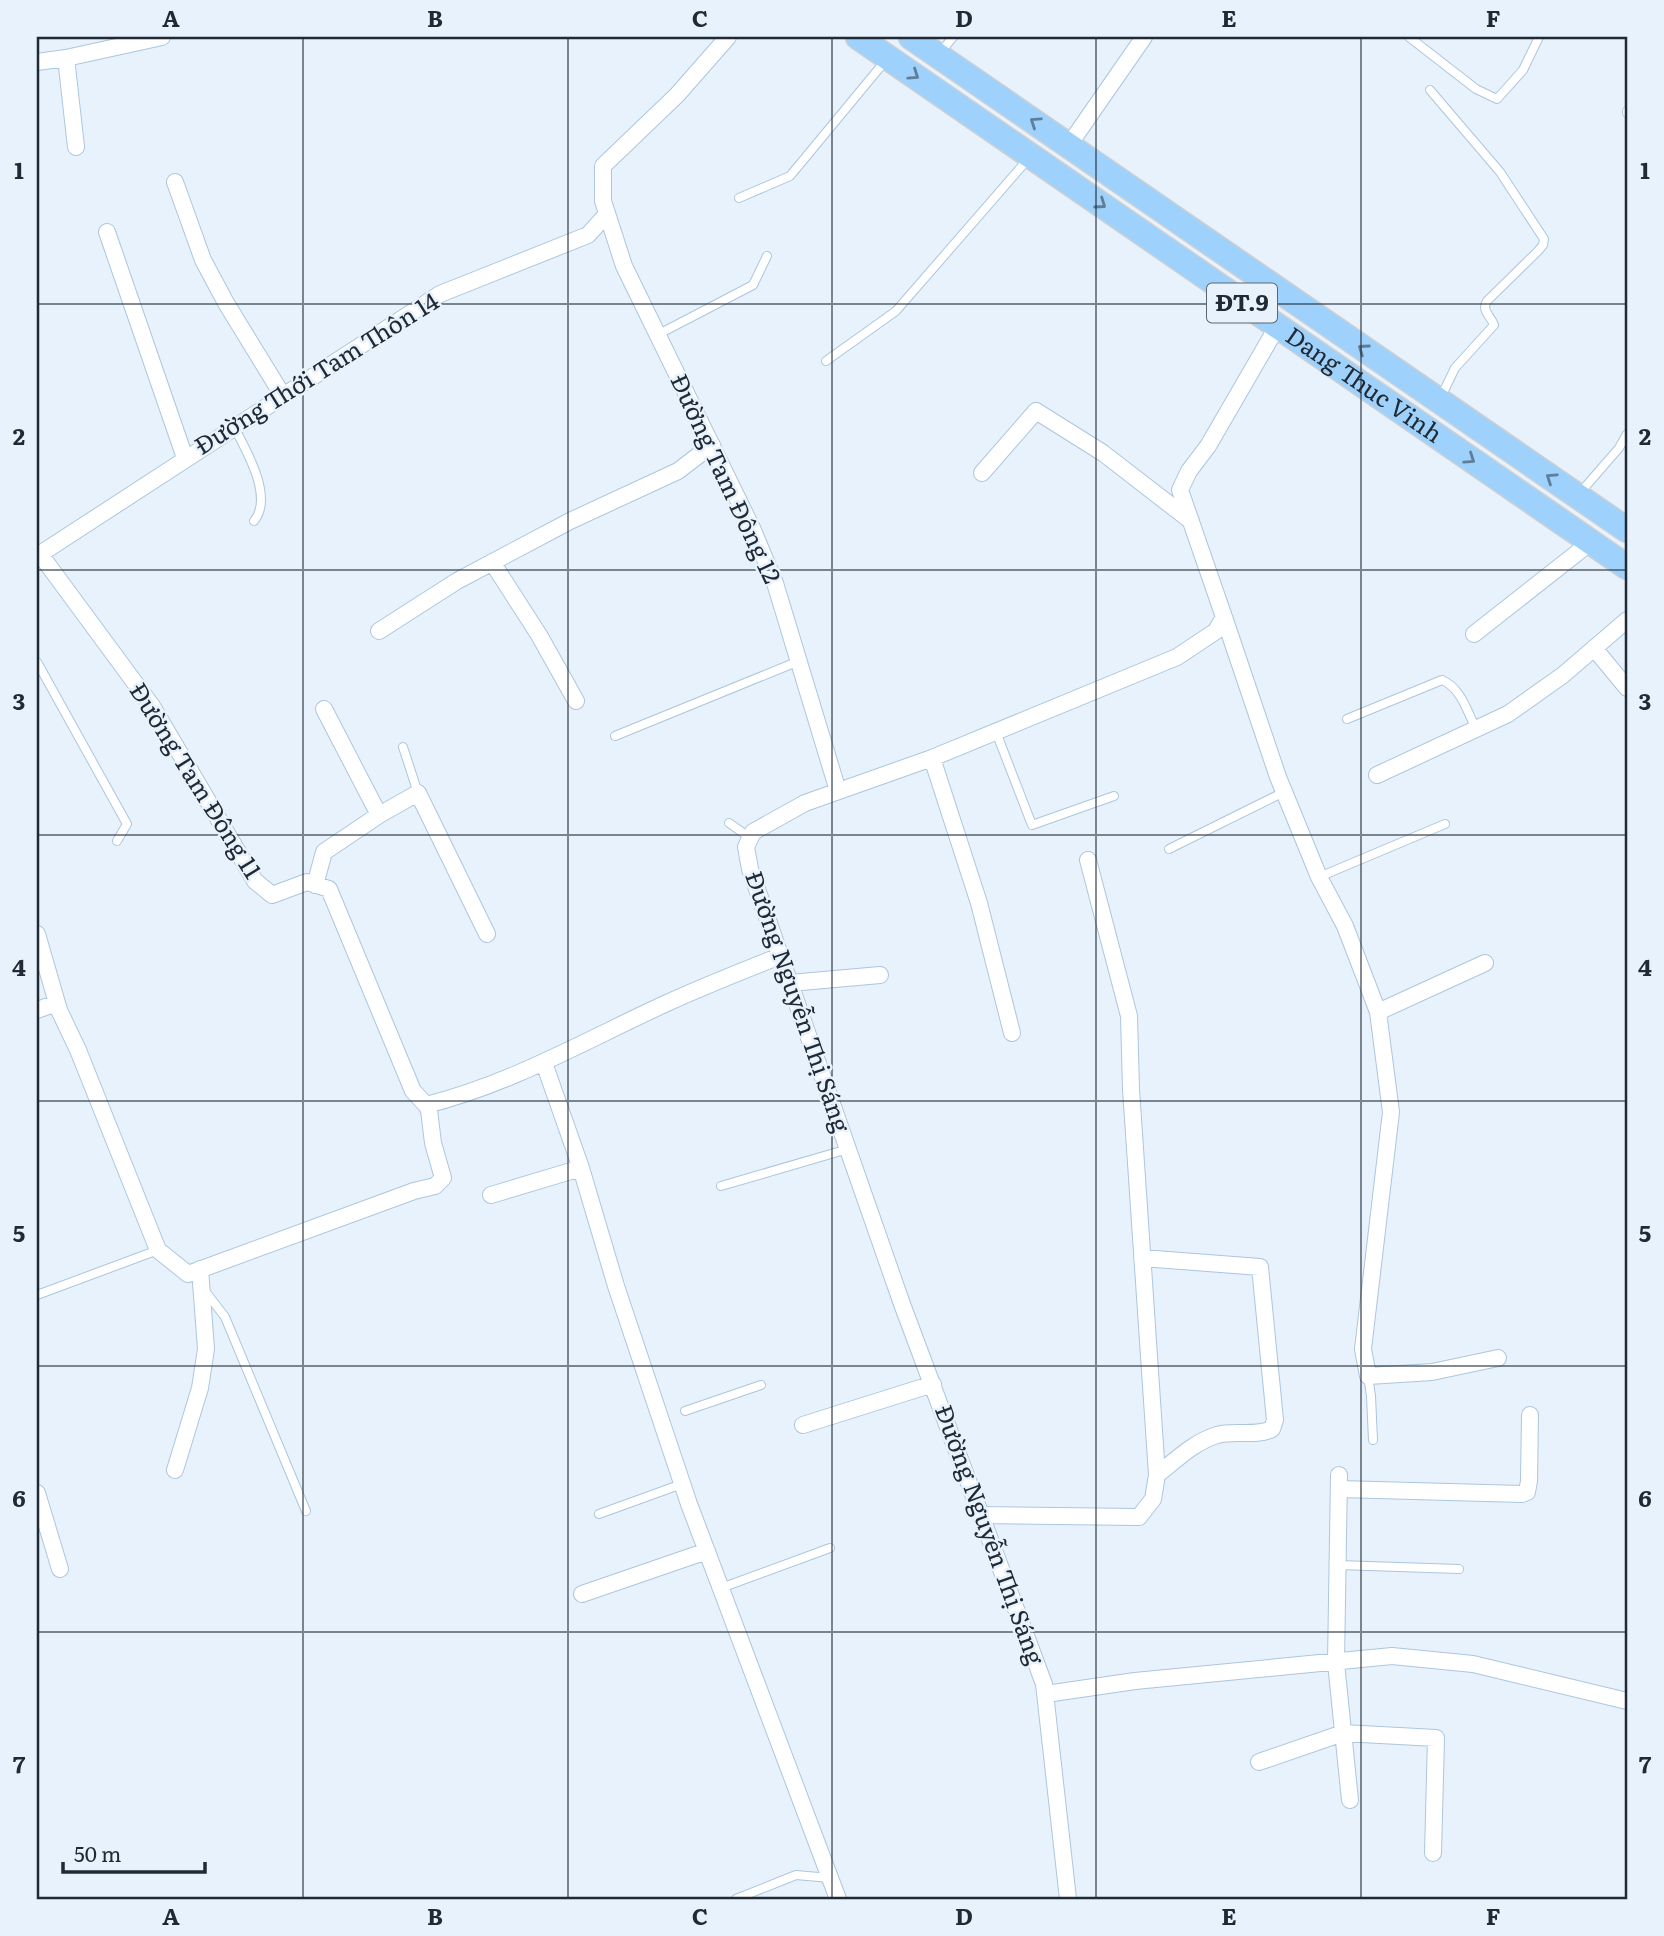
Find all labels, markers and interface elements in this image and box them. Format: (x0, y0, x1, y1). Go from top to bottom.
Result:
text: A (162, 0, 180, 34)
text: B (427, 0, 443, 34)
text: C (692, 0, 708, 34)
text: D (955, 0, 973, 34)
text: E (1221, 0, 1237, 34)
text: F (1486, 0, 1501, 34)
one-way arrow (906, 67, 919, 79)
one-way arrow (1030, 118, 1043, 130)
text: 1 (14, 152, 24, 186)
text: 1 (1640, 152, 1650, 186)
one-way arrow (1093, 196, 1106, 208)
street label: Đường Thới Tam Thôn 14 (187, 282, 445, 462)
road number: ĐT.9 (1207, 284, 1277, 322)
street label: Dang Thuc Vinh (1280, 317, 1451, 450)
one-way arrow (1358, 345, 1371, 357)
street label: Đường Tam Đông 12 (663, 367, 791, 589)
text: 2 (13, 418, 25, 452)
text: 2 (1639, 418, 1651, 452)
one-way arrow (1462, 451, 1475, 463)
one-way arrow (1546, 474, 1559, 486)
street label: Đường Tam Đông 11 (123, 675, 272, 885)
text: 3 (13, 683, 25, 717)
text: 3 (1639, 683, 1651, 717)
street label: Đường Nguyễn Thị Sáng (738, 866, 861, 1137)
text: 4 (12, 949, 26, 983)
text: 4 (1638, 949, 1652, 983)
text: 5 (13, 1215, 25, 1249)
text: 5 (1639, 1215, 1651, 1249)
street label: Đường Nguyễn Thị Sáng (928, 1399, 1055, 1670)
text: 6 (12, 1480, 26, 1514)
text: 6 (1638, 1480, 1652, 1514)
text: 7 (13, 1746, 26, 1780)
text: 7 (1639, 1746, 1652, 1780)
scale bar (63, 1831, 205, 1875)
text: 50 m (74, 1837, 121, 1868)
text: A (162, 1898, 180, 1932)
text: B (427, 1898, 443, 1932)
text: C (692, 1898, 708, 1932)
text: D (955, 1898, 973, 1932)
text: E (1221, 1898, 1237, 1932)
text: F (1486, 1898, 1501, 1932)

